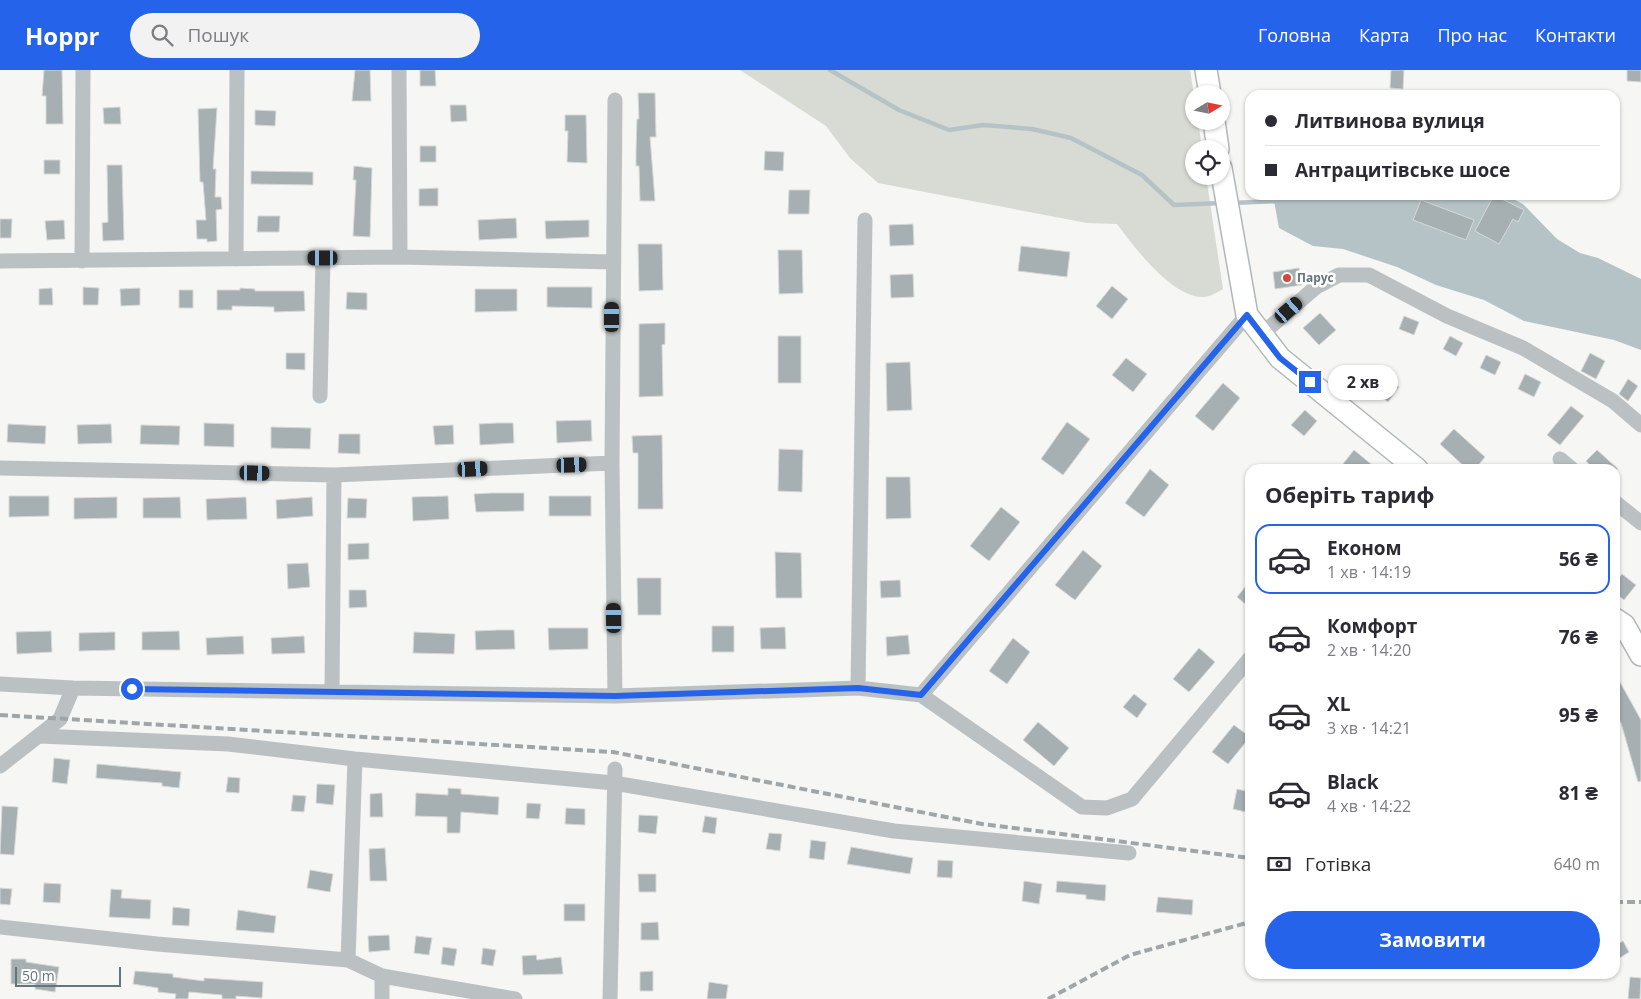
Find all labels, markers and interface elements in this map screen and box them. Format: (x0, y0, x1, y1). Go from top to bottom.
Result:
search box (130, 13, 480, 58)
text: Hoppr (25, 19, 100, 52)
icon: search (148, 21, 176, 49)
text: Пошук (188, 22, 249, 48)
text: Головна (1258, 23, 1331, 47)
text: Карта (1359, 23, 1409, 47)
text: Про нас (1437, 23, 1507, 47)
text: Контакти (1535, 23, 1616, 47)
north arrow (1185, 85, 1230, 130)
map controls (1185, 85, 1230, 185)
text: Литвинова вулиця (1295, 108, 1485, 134)
button: locate (1185, 140, 1230, 185)
text: Антрацитівське шосе (1295, 157, 1510, 183)
car (308, 251, 338, 266)
place label: Парус (1297, 269, 1334, 286)
marker: Парус (1281, 272, 1293, 284)
car (1272, 294, 1305, 326)
car (604, 302, 619, 332)
callout: 2 хв (1328, 364, 1398, 400)
route end (1299, 371, 1321, 393)
text: 2 хв (1347, 371, 1379, 393)
car (556, 457, 587, 473)
car (457, 461, 488, 477)
car (239, 465, 270, 481)
text: Оберіть тариф (1265, 479, 1434, 509)
text: Економ (1327, 535, 1402, 561)
icon: car (1267, 537, 1312, 582)
text: 56 ₴ (1559, 546, 1598, 572)
text: 1 хв · 14:19 (1327, 561, 1411, 583)
car (606, 603, 621, 633)
text: Комфорт (1327, 613, 1417, 639)
icon: car (1267, 615, 1312, 660)
text: 76 ₴ (1559, 624, 1598, 650)
text: 2 хв · 14:20 (1327, 639, 1411, 661)
route start (121, 678, 143, 700)
text: XL (1327, 691, 1350, 717)
icon: car (1267, 693, 1312, 738)
text: 95 ₴ (1559, 702, 1598, 728)
text: 3 хв · 14:21 (1327, 717, 1411, 739)
text: Black (1327, 769, 1379, 795)
icon: car (1267, 771, 1312, 816)
text: 81 ₴ (1559, 780, 1598, 806)
text: 4 хв · 14:22 (1327, 795, 1411, 817)
icon: cash (1265, 850, 1293, 878)
text: Готівка (1305, 851, 1371, 877)
text: 640 m (1554, 853, 1600, 875)
button: Замовити (1265, 911, 1600, 969)
scale bar (15, 964, 121, 987)
text: 50 m (22, 966, 55, 985)

